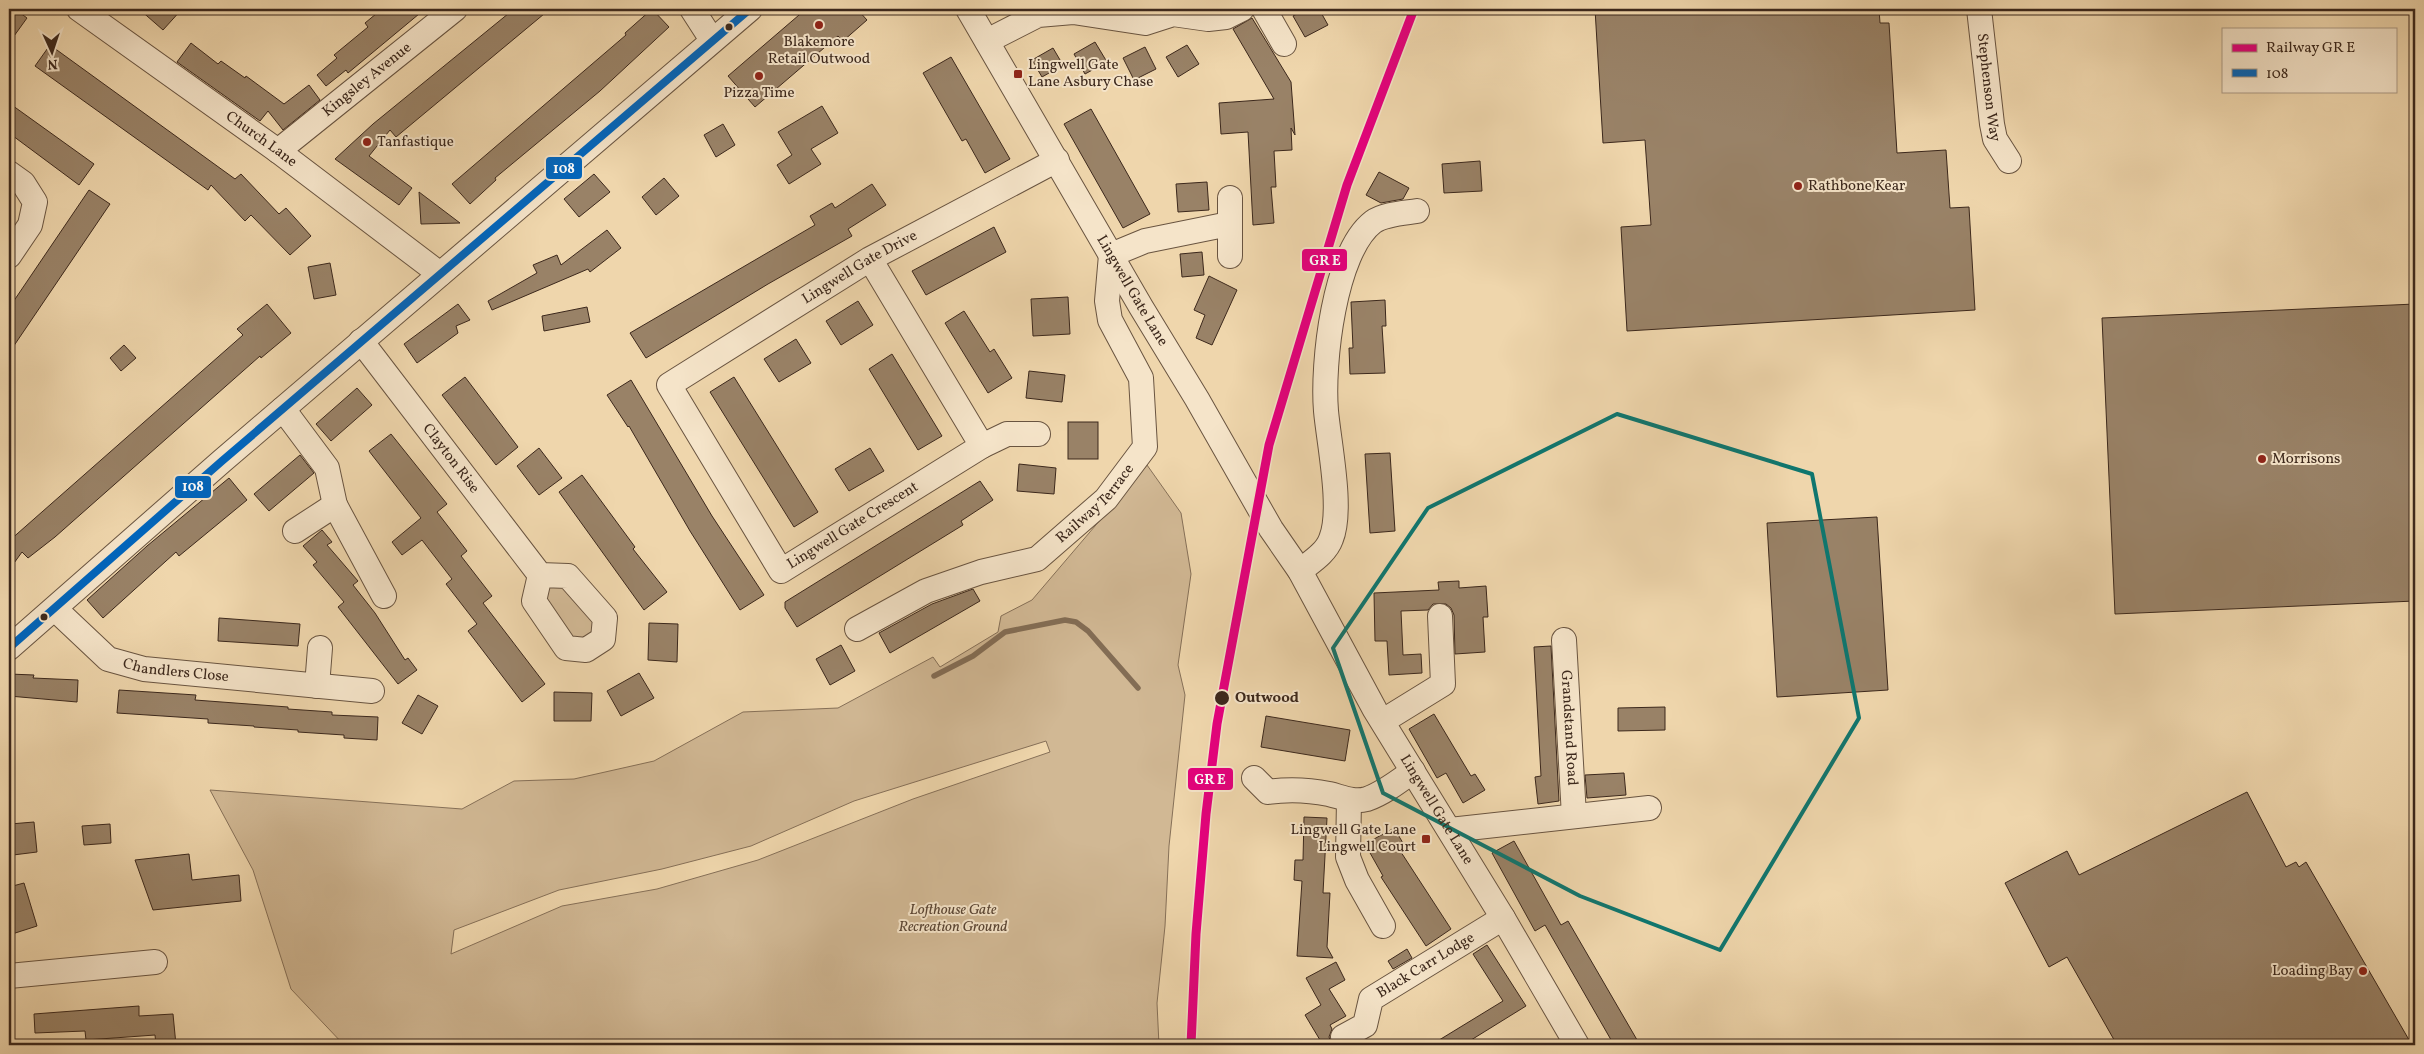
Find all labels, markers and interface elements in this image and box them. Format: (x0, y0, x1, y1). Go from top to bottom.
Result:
marker: Blakemore Retail Outwood (813, 19, 825, 31)
unlabelled marker (724, 22, 734, 32)
north arrow (28, 28, 78, 78)
legend (2222, 28, 2396, 92)
place label: Blakemore Retail Outwood (768, 32, 870, 70)
street label: Stephenson Way (1971, 32, 2006, 144)
street label: Kingsley Avenue (318, 37, 416, 122)
text: Railway GR E (2266, 38, 2355, 59)
text: N (47, 54, 58, 73)
place label: Lingwell Gate Lane Asbury Chase (1028, 55, 1153, 93)
text: 108 (2266, 64, 2288, 85)
marker: Lingwell Gate Lane Asbury Chase (1012, 68, 1024, 80)
marker: Pizza Time (753, 70, 765, 82)
place label: Pizza Time (723, 83, 795, 104)
street label: Church Lane (221, 106, 301, 172)
place label: Tanfastique (377, 132, 454, 153)
marker: Tanfastique (361, 136, 373, 148)
line badge: 108 (545, 156, 583, 180)
text: 108 (553, 160, 575, 179)
place label: Rathbone Kear (1808, 176, 1905, 197)
marker: Rathbone Kear (1792, 180, 1804, 192)
street label: Lingwell Gate Drive (798, 225, 921, 309)
street label: Lingwell Gate Lane (1091, 231, 1173, 350)
line badge: GR E (1301, 248, 1348, 272)
text: GR E (1309, 252, 1341, 271)
street label: Clayton Rise (417, 419, 484, 498)
place label: Morrisons (2272, 449, 2341, 470)
marker: Morrisons (2256, 453, 2268, 465)
street label: Railway Terrace (1051, 460, 1139, 548)
line badge: 108 (174, 475, 212, 499)
street label: Lingwell Gate Crescent (783, 477, 923, 575)
text: 108 (182, 478, 204, 497)
unlabelled marker (39, 612, 49, 622)
street label: Chandlers Close (120, 653, 230, 688)
street label: Grandstand Road (1555, 669, 1583, 786)
place label: Outwood (1235, 688, 1299, 709)
marker: Outwood (1213, 689, 1231, 707)
street label: Lingwell Gate Lane (1395, 751, 1478, 869)
line badge: GR E (1187, 767, 1234, 791)
text: GR E (1194, 771, 1226, 790)
place label: Lingwell Gate Lane Lingwell Court (1291, 820, 1416, 858)
marker: Lingwell Gate Lane Lingwell Court (1420, 833, 1432, 845)
park label: Lofthouse Gate Recreation Ground (899, 900, 1007, 938)
street label: Black Carr Lodge (1373, 927, 1479, 1003)
place label: Loading Bay (2272, 961, 2353, 982)
marker: Loading Bay (2357, 965, 2369, 977)

